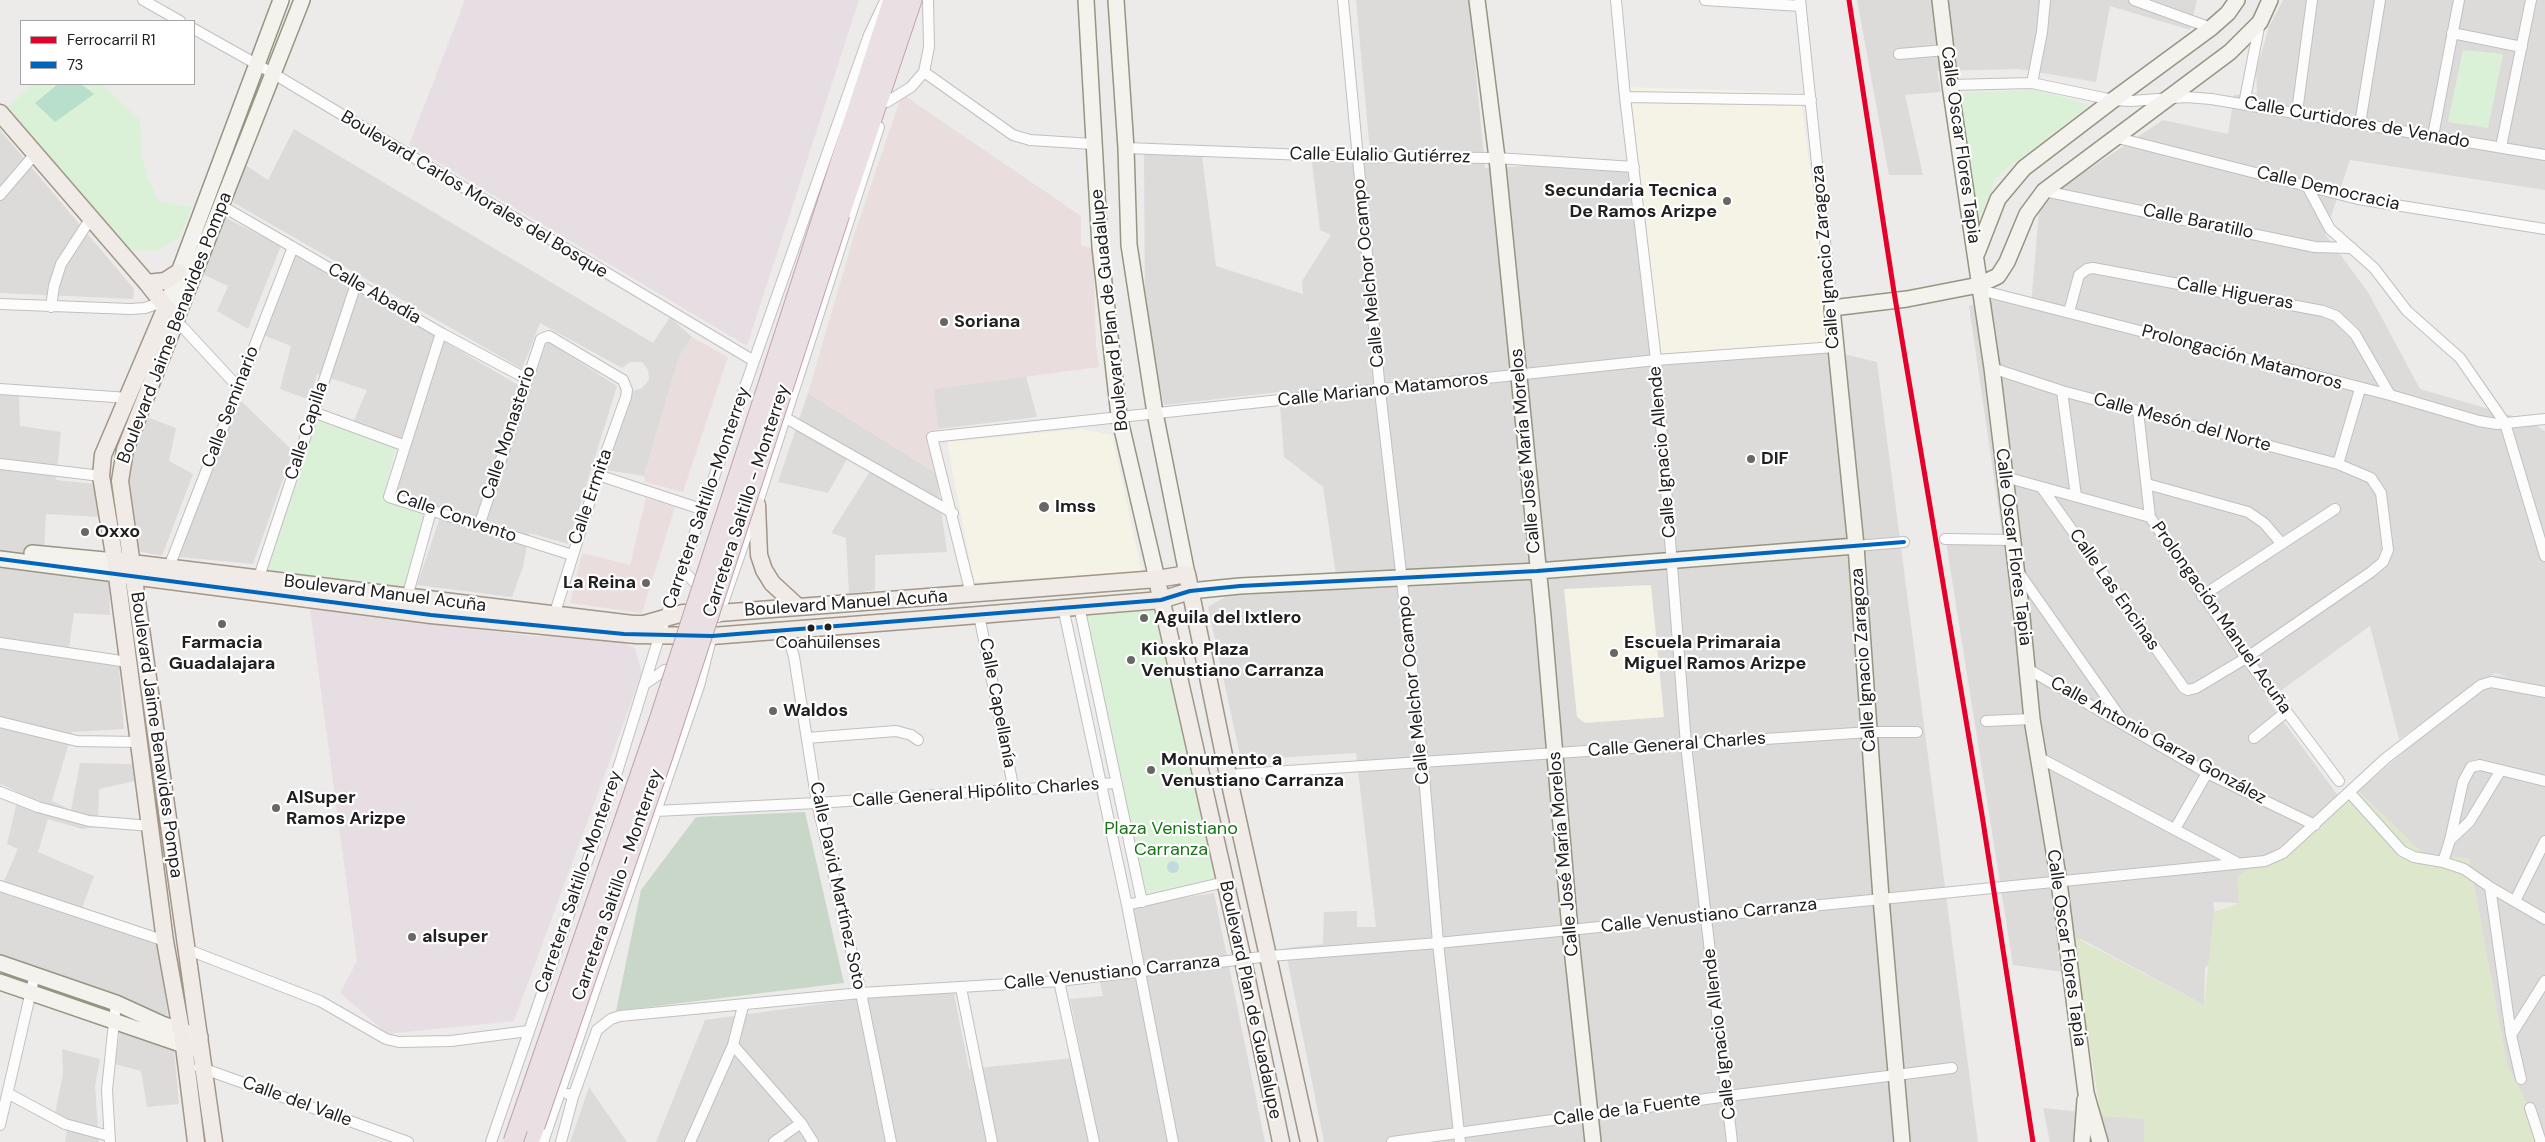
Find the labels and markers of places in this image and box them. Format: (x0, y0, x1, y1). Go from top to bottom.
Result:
place label: Secundaria Tecnica De Ramos Arizpe (1544, 180, 1717, 222)
marker: Secundaria Tecnica De Ramos Arizpe (1721, 195, 1733, 207)
place label: Soriana (954, 311, 1020, 333)
marker: Soriana (938, 316, 950, 328)
place label: DIF (1761, 448, 1789, 470)
marker: DIF (1745, 453, 1757, 465)
place label: Imss (1055, 496, 1096, 518)
marker: Imss (1037, 500, 1051, 514)
place label: Oxxo (95, 521, 140, 543)
marker: Oxxo (79, 526, 91, 538)
place label: La Reina (563, 572, 636, 594)
marker: La Reina (640, 577, 652, 589)
place label: Aguila del Ixtlero (1154, 607, 1302, 629)
marker: Aguila del Ixtlero (1138, 612, 1150, 624)
marker: Farmacia Guadalajara (216, 618, 228, 630)
marker: Coahuilenses (823, 622, 833, 632)
unlabelled marker (806, 623, 816, 633)
place label: Farmacia Guadalajara (169, 632, 275, 674)
place label: Escuela Primaraia Miguel Ramos Arizpe (1624, 632, 1806, 674)
place label: Coahuilenses (775, 634, 881, 654)
place label: Kiosko Plaza Venustiano Carranza (1141, 639, 1324, 682)
marker: Escuela Primaraia Miguel Ramos Arizpe (1608, 647, 1620, 659)
marker: Kiosko Plaza Venustiano Carranza (1125, 654, 1137, 666)
place label: Waldos (783, 700, 848, 722)
marker: Waldos (767, 705, 779, 717)
place label: Monumento a Venustiano Carranza (1161, 749, 1344, 792)
marker: Monumento a Venustiano Carranza (1145, 764, 1157, 776)
place label: AlSuper Ramos Arizpe (286, 787, 406, 830)
marker: AlSuper Ramos Arizpe (270, 802, 282, 814)
place label: alsuper (422, 926, 488, 948)
marker: alsuper (406, 931, 418, 943)

